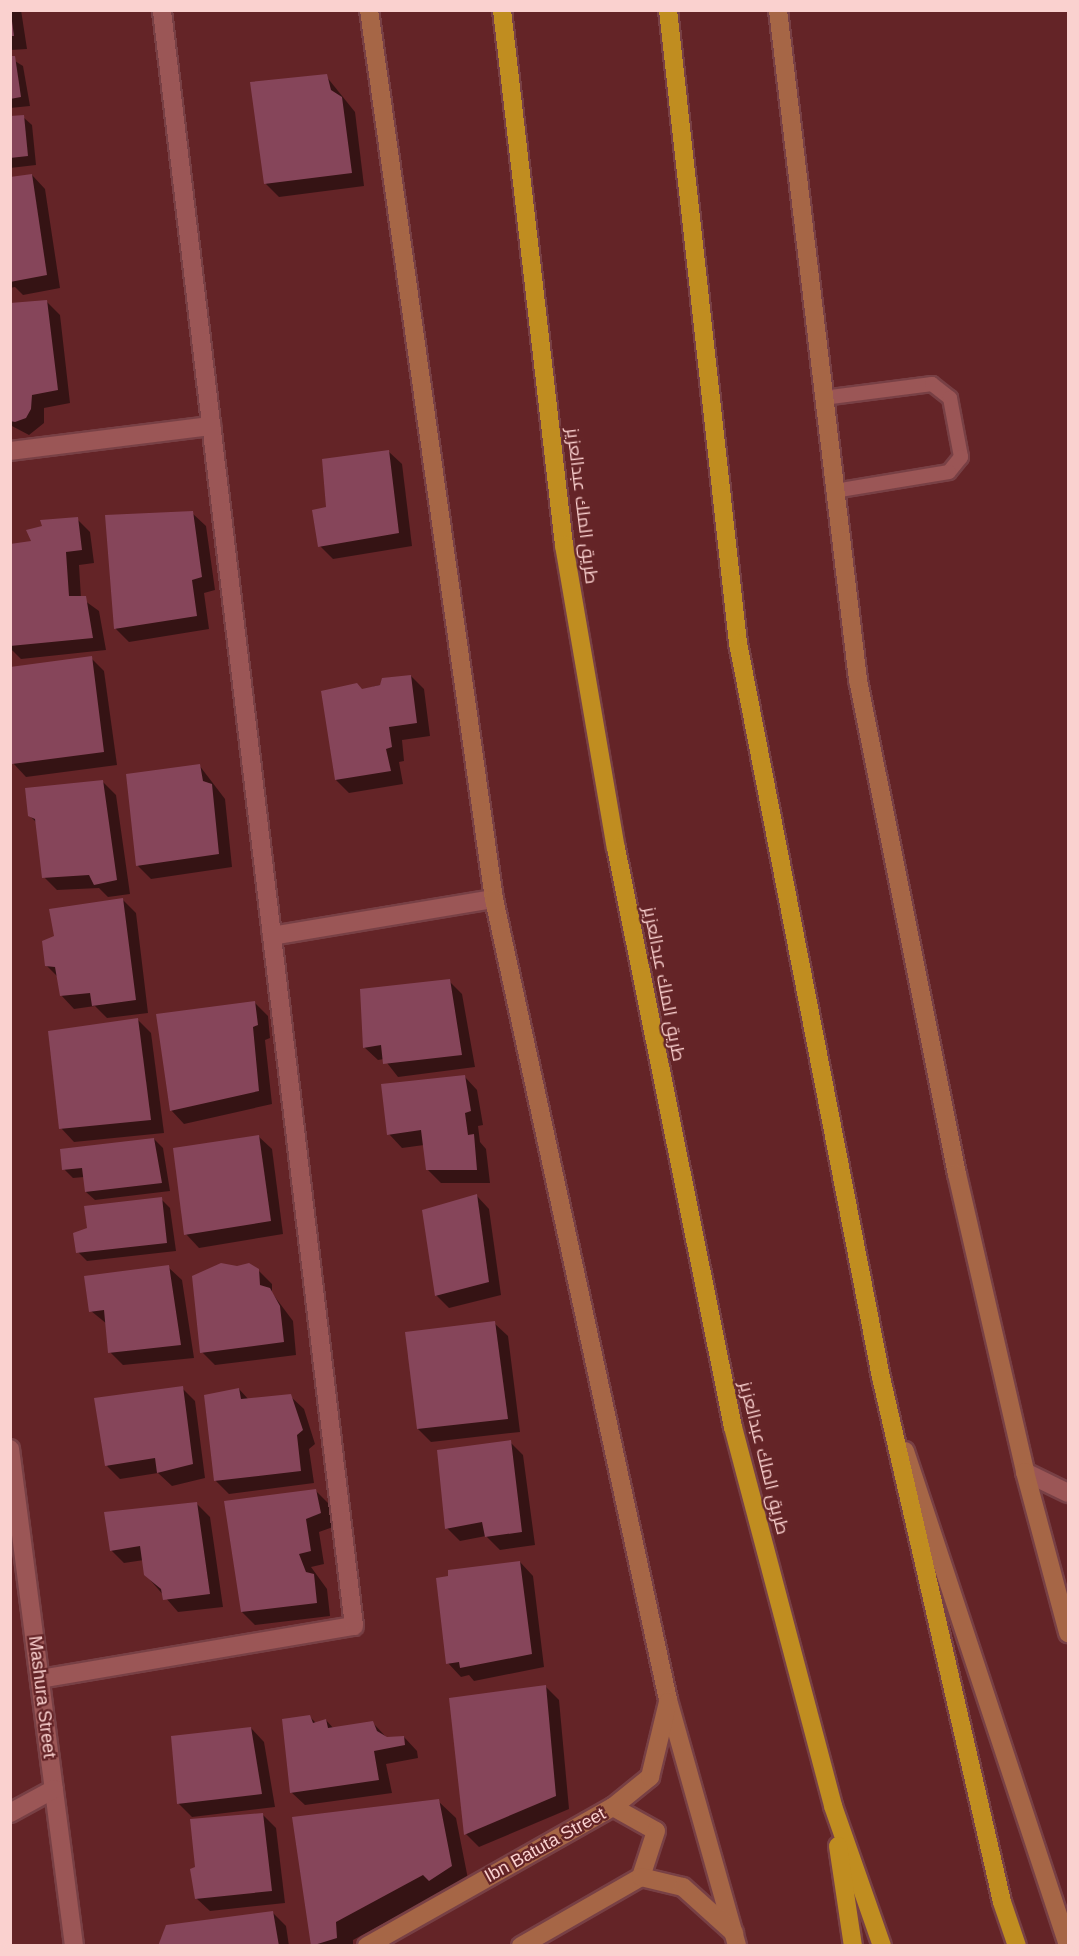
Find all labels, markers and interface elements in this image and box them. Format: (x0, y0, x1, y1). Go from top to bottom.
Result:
street label: طريق الملك عبدالعزيز (562, 427, 602, 585)
street label: طريق الملك عبدالعزيز (638, 905, 690, 1063)
street label: طريق الملك عبدالعزيز (735, 1379, 793, 1537)
street label: Mashura Street (24, 1635, 60, 1759)
street label: Ibn Batuta Street (481, 1803, 609, 1887)

